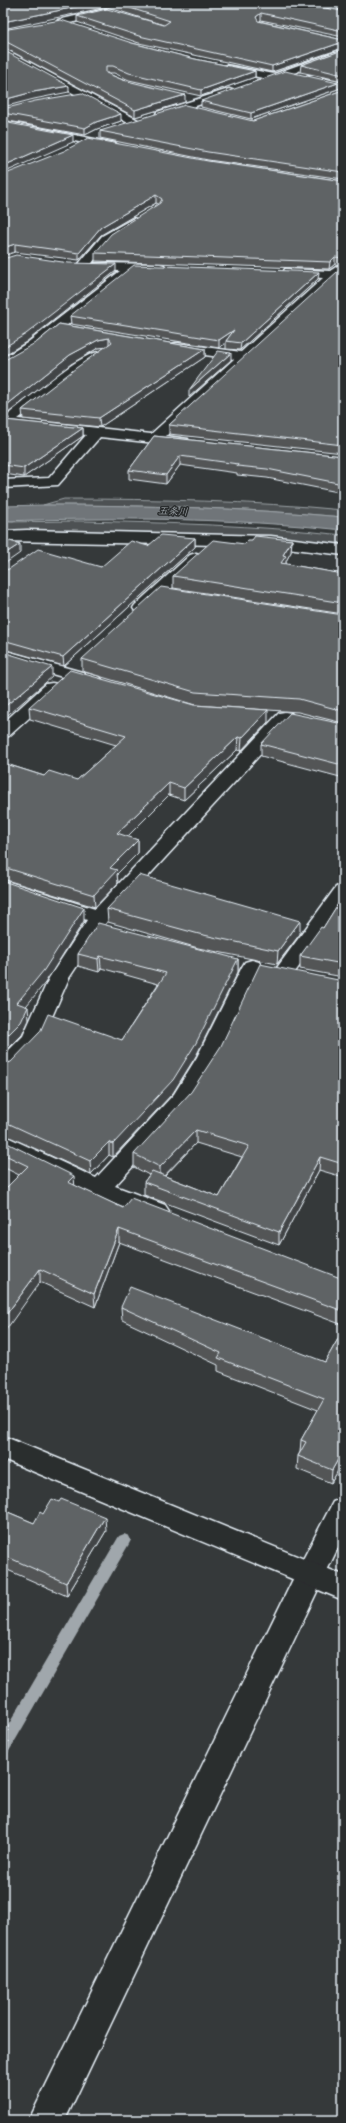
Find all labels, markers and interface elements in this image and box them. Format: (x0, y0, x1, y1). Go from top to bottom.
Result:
water label: 五条川 (158, 504, 188, 518)

